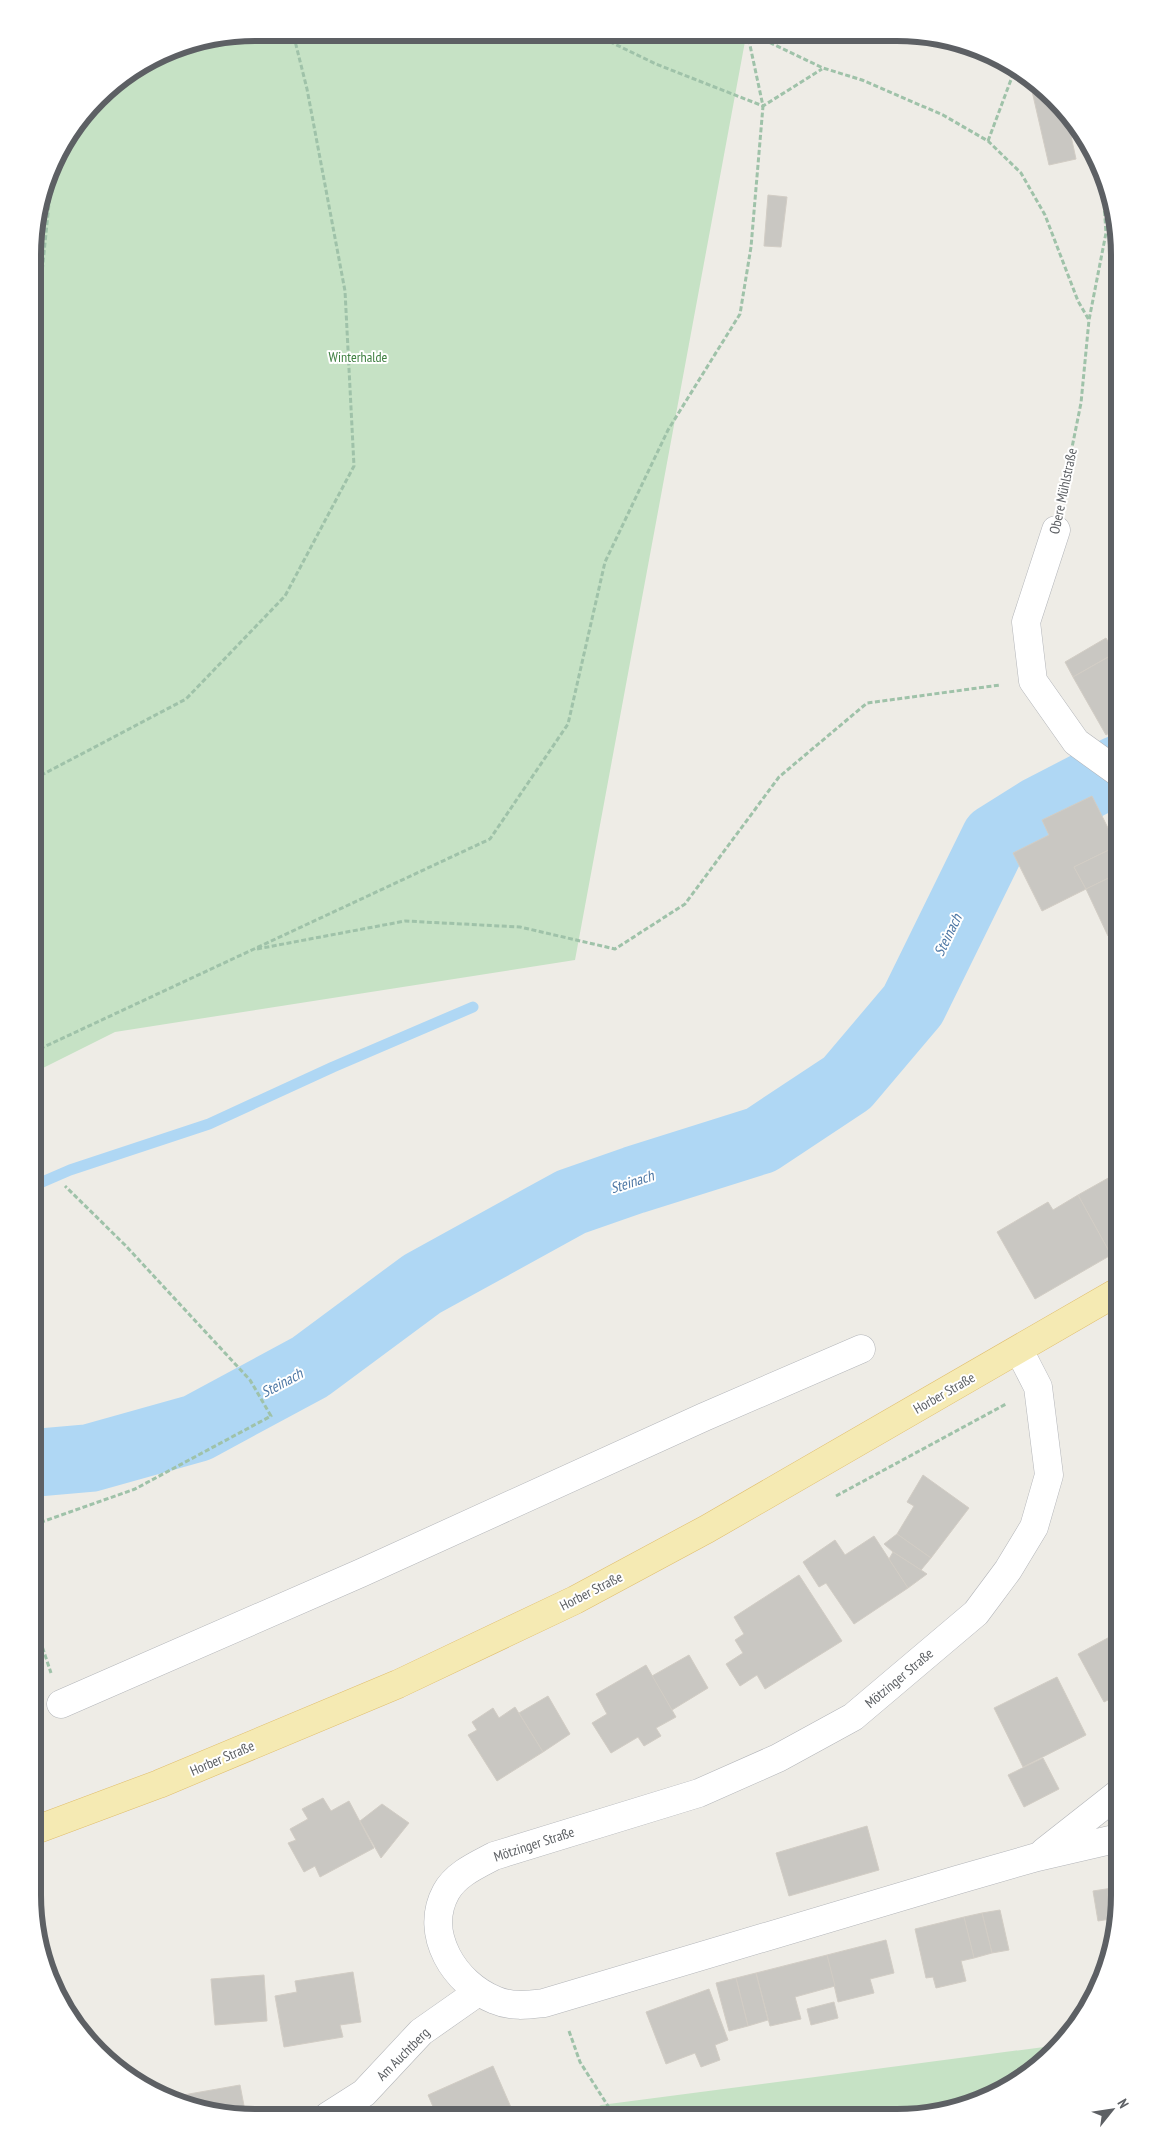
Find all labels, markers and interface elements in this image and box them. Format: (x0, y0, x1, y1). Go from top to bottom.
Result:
park label: Winterhalde (329, 348, 388, 366)
street label: Obere Mühlstraße (1045, 446, 1081, 536)
water label: Steinach (929, 909, 966, 959)
water label: Steinach (608, 1165, 657, 1197)
water label: Steinach (258, 1363, 307, 1401)
street label: Horber Straße (910, 1368, 978, 1418)
street label: Horber Straße (557, 1567, 626, 1614)
street label: Mötzinger Straße (861, 1644, 937, 1712)
street label: Horber Straße (187, 1736, 257, 1780)
street label: Mötzinger Straße (491, 1822, 577, 1865)
street label: Am Auchtberg (373, 2024, 433, 2084)
north arrow (1087, 2085, 1137, 2135)
text: N (1114, 2096, 1133, 2111)

